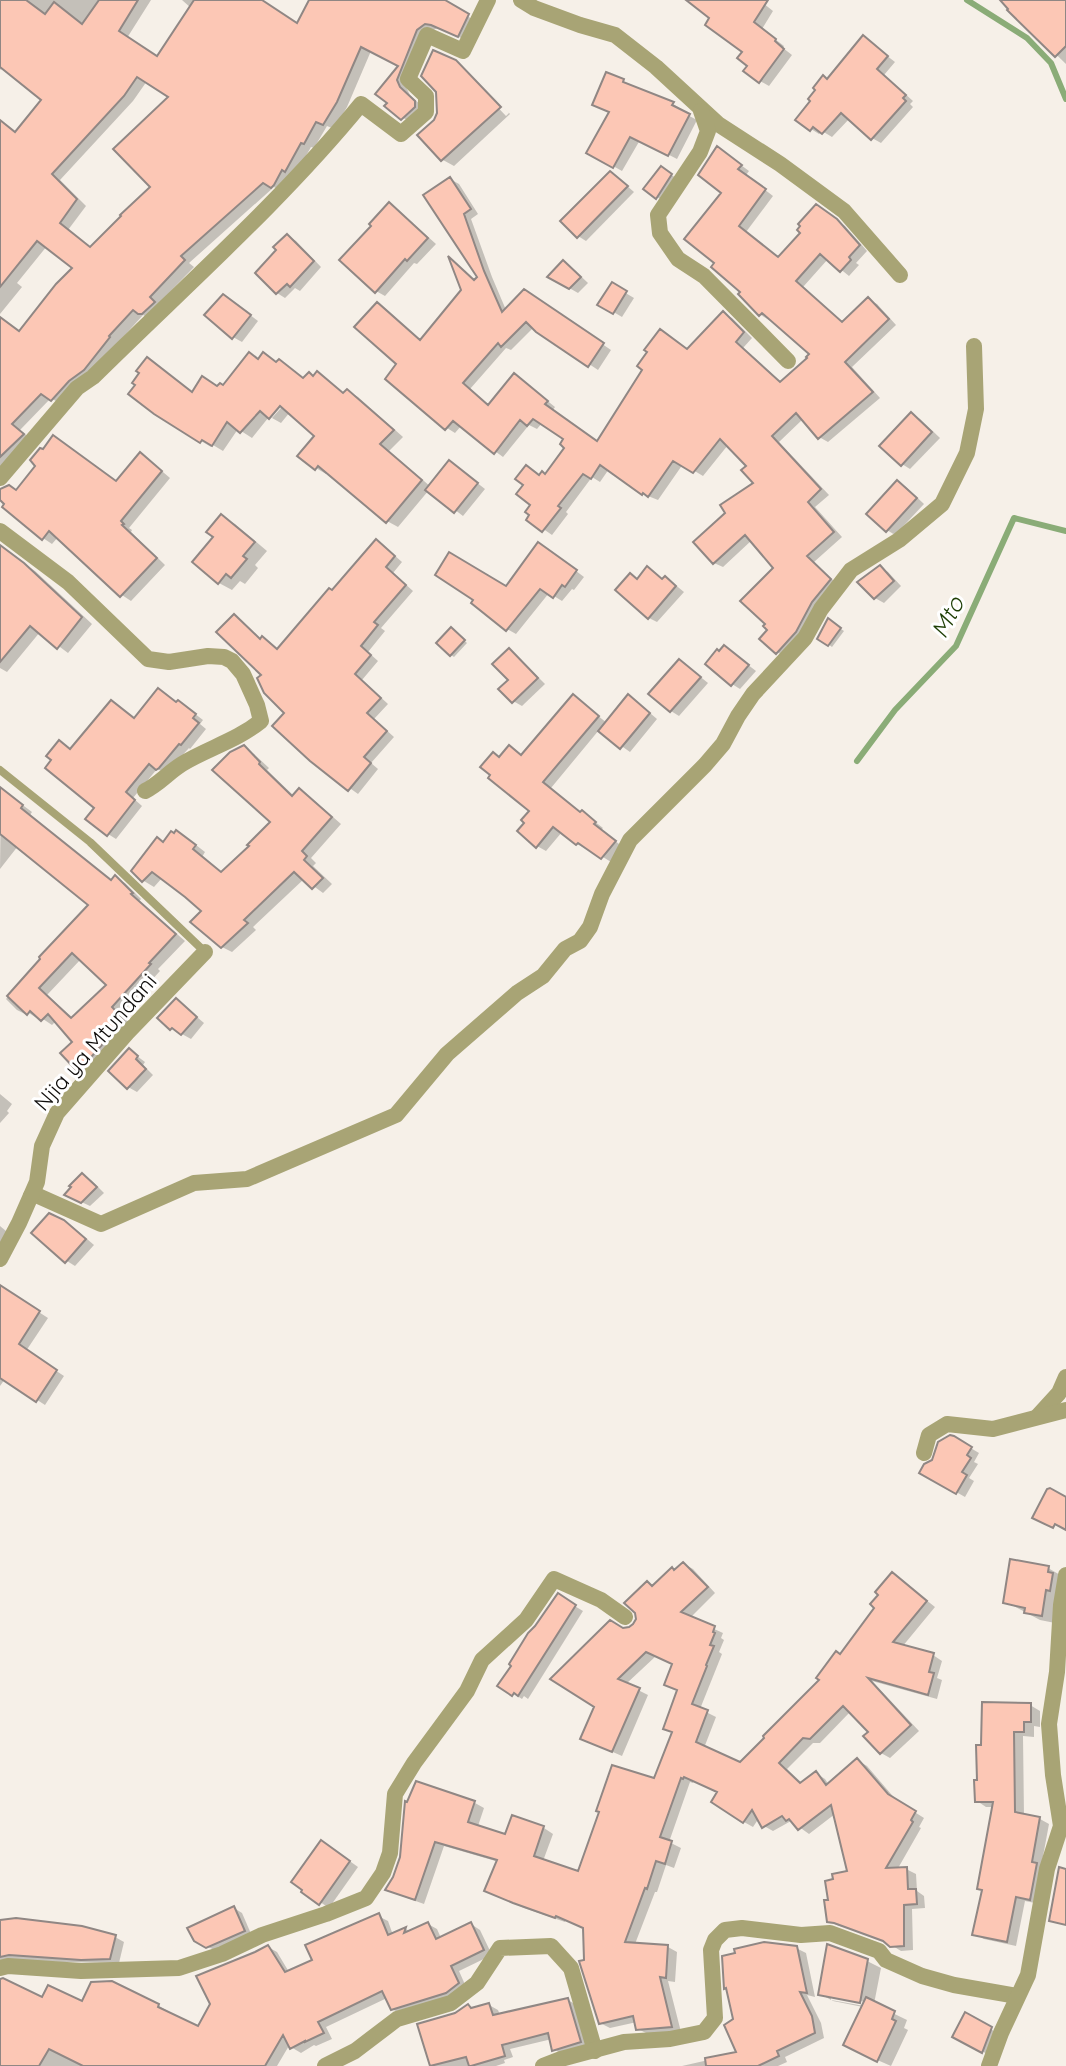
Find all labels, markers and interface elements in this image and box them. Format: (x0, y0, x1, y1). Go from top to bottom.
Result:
water label: Mto (924, 590, 971, 643)
street label: Njia ya Mtundani (28, 968, 162, 1116)

